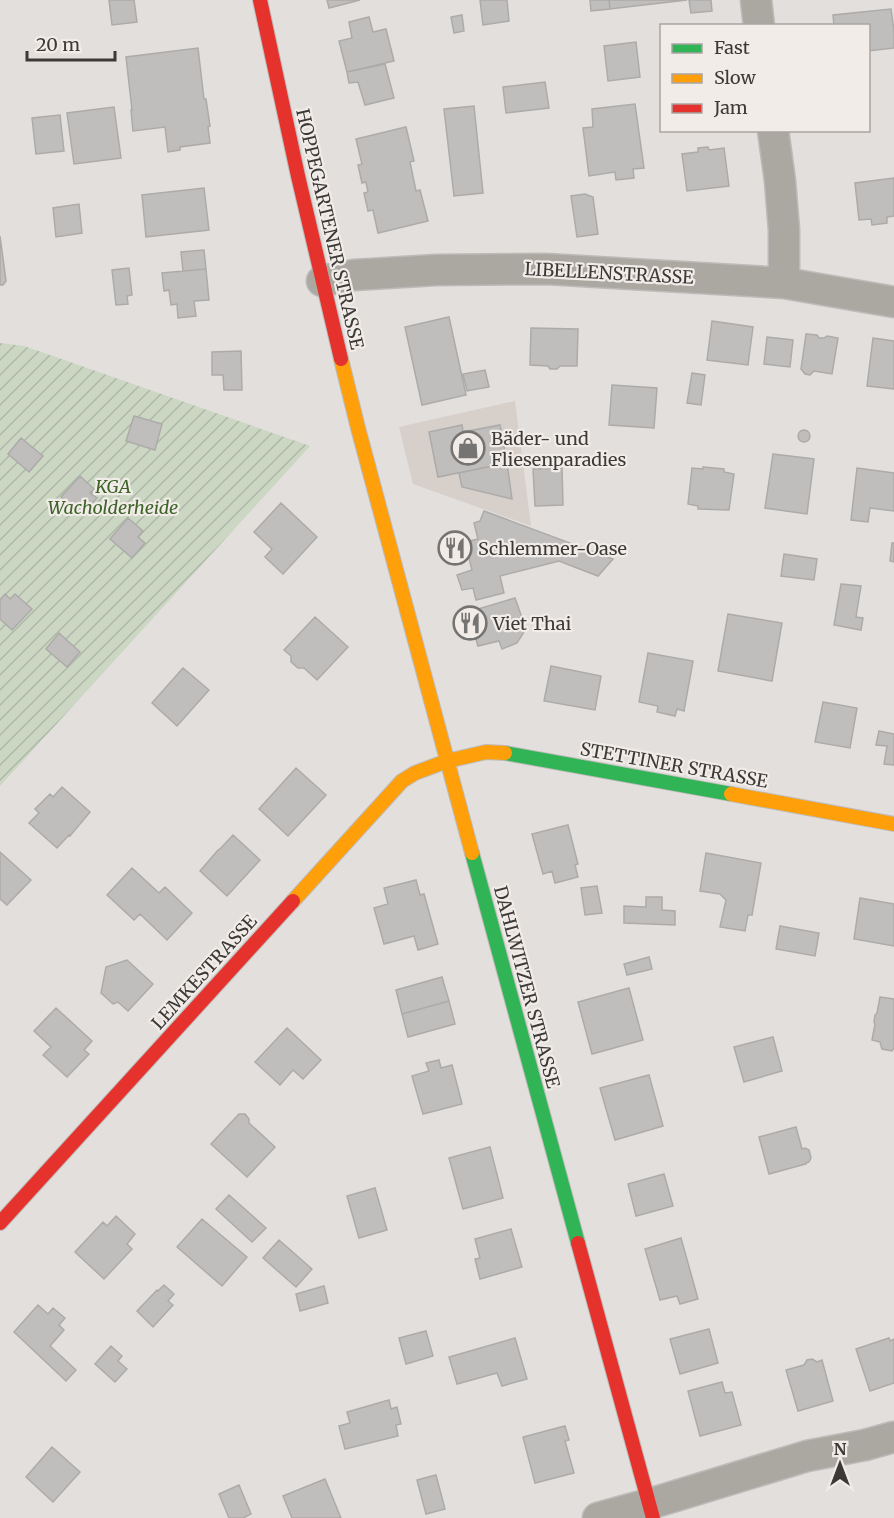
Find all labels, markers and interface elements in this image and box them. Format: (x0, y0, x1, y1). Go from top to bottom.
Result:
scale bar (27, 24, 116, 62)
legend (660, 24, 870, 132)
text: 20 m (36, 33, 80, 56)
text: Fast (714, 36, 750, 59)
text: Slow (714, 66, 757, 89)
text: Jam (713, 96, 748, 119)
street label: HOPPEGARTENER STRASSE (291, 106, 369, 352)
street label: LIBELLENSTRASSE (524, 257, 695, 289)
place label: Bäder- und Fliesenparadies (491, 427, 627, 471)
shop icon: Bäder- und Fliesenparadies (450, 430, 486, 466)
park label: KGA Wacholderheide (48, 475, 178, 519)
restaurant icon: Schlemmer-Oase (437, 530, 473, 566)
place label: Schlemmer-Oase (478, 537, 627, 560)
restaurant icon: Viet Thai (452, 605, 488, 641)
place label: Viet Thai (492, 612, 572, 635)
street label: STETTINER STRASSE (578, 737, 770, 793)
street label: DAHLWITZER STRASSE (489, 883, 565, 1091)
street label: LEMKESTRASSE (146, 909, 262, 1034)
north arrow (810, 1434, 870, 1494)
text: N (834, 1439, 847, 1459)

